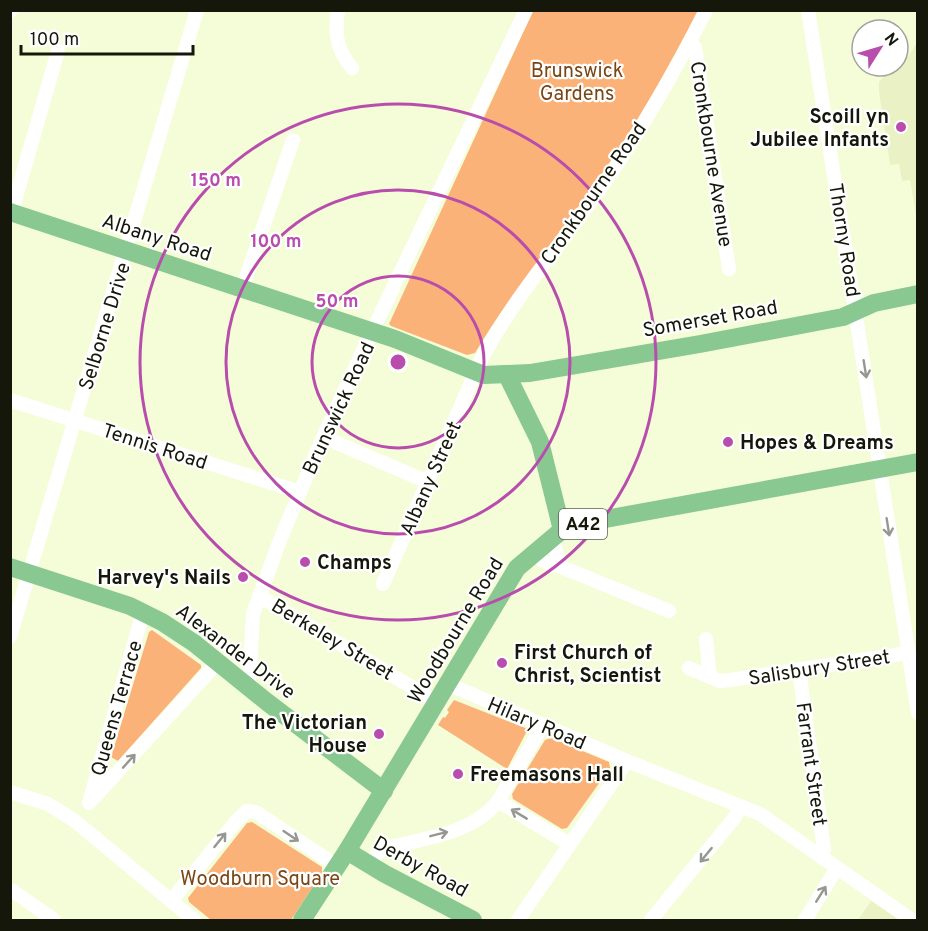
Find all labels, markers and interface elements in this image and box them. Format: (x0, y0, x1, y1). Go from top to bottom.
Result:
scale bar (21, 18, 194, 56)
north arrow (850, 18, 910, 78)
text: 100 m (30, 29, 79, 52)
text: N (879, 30, 902, 51)
park label: Brunswick Gardens (531, 59, 623, 108)
street label: Cronkbourne Avenue (682, 59, 738, 249)
place label: Scoill yn Jubilee Infants (750, 105, 889, 154)
street label: Cronkbourne Road (536, 118, 654, 271)
marker: Scoill yn Jubilee Infants (894, 120, 908, 134)
text: 150 m (191, 170, 241, 193)
street label: Thorny Road (821, 182, 865, 299)
street label: Albany Road (98, 209, 215, 269)
text: 100 m (250, 231, 302, 254)
street label: Selborne Drive (74, 260, 138, 394)
text: 50 m (315, 291, 359, 314)
street label: Somerset Road (641, 295, 780, 345)
street label: Brunswick Road (298, 338, 382, 479)
centre of rings (388, 352, 408, 372)
one-way arrow (860, 358, 871, 378)
street label: Albany Street (395, 417, 469, 540)
street label: Tennis Road (99, 419, 210, 477)
place label: Hopes & Dreams (740, 431, 894, 457)
marker: Hopes & Dreams (721, 435, 735, 449)
road number: A42 (559, 509, 607, 539)
one-way arrow (883, 517, 894, 536)
place label: Champs (317, 551, 392, 577)
street label: Woodbourne Road (403, 553, 511, 709)
marker: Champs (298, 555, 312, 569)
place label: Harvey's Nails (97, 566, 231, 592)
marker: Harvey's Nails (236, 570, 250, 584)
street label: Berkeley Street (266, 594, 398, 688)
street label: Alexander Drive (170, 599, 300, 706)
street label: Queens Terrace (86, 638, 150, 779)
place label: First Church of Christ, Scientist (514, 641, 661, 690)
street label: Salisbury Street (747, 645, 892, 693)
marker: First Church of Christ, Scientist (495, 656, 509, 670)
street label: Hilary Road (483, 692, 589, 757)
street label: Farrant Street (788, 701, 832, 828)
place label: The Victorian House (242, 711, 367, 760)
marker: The Victorian House (372, 727, 386, 741)
one-way arrow (122, 753, 136, 768)
place label: Freemasons Hall (470, 763, 624, 789)
marker: Freemasons Hall (451, 767, 465, 781)
one-way arrow (511, 807, 528, 819)
one-way arrow (429, 828, 448, 840)
one-way arrow (282, 830, 299, 842)
street label: Derby Road (368, 831, 472, 905)
one-way arrow (214, 832, 227, 848)
one-way arrow (699, 846, 712, 862)
park label: Woodburn Square (180, 867, 340, 893)
one-way arrow (815, 886, 827, 903)

